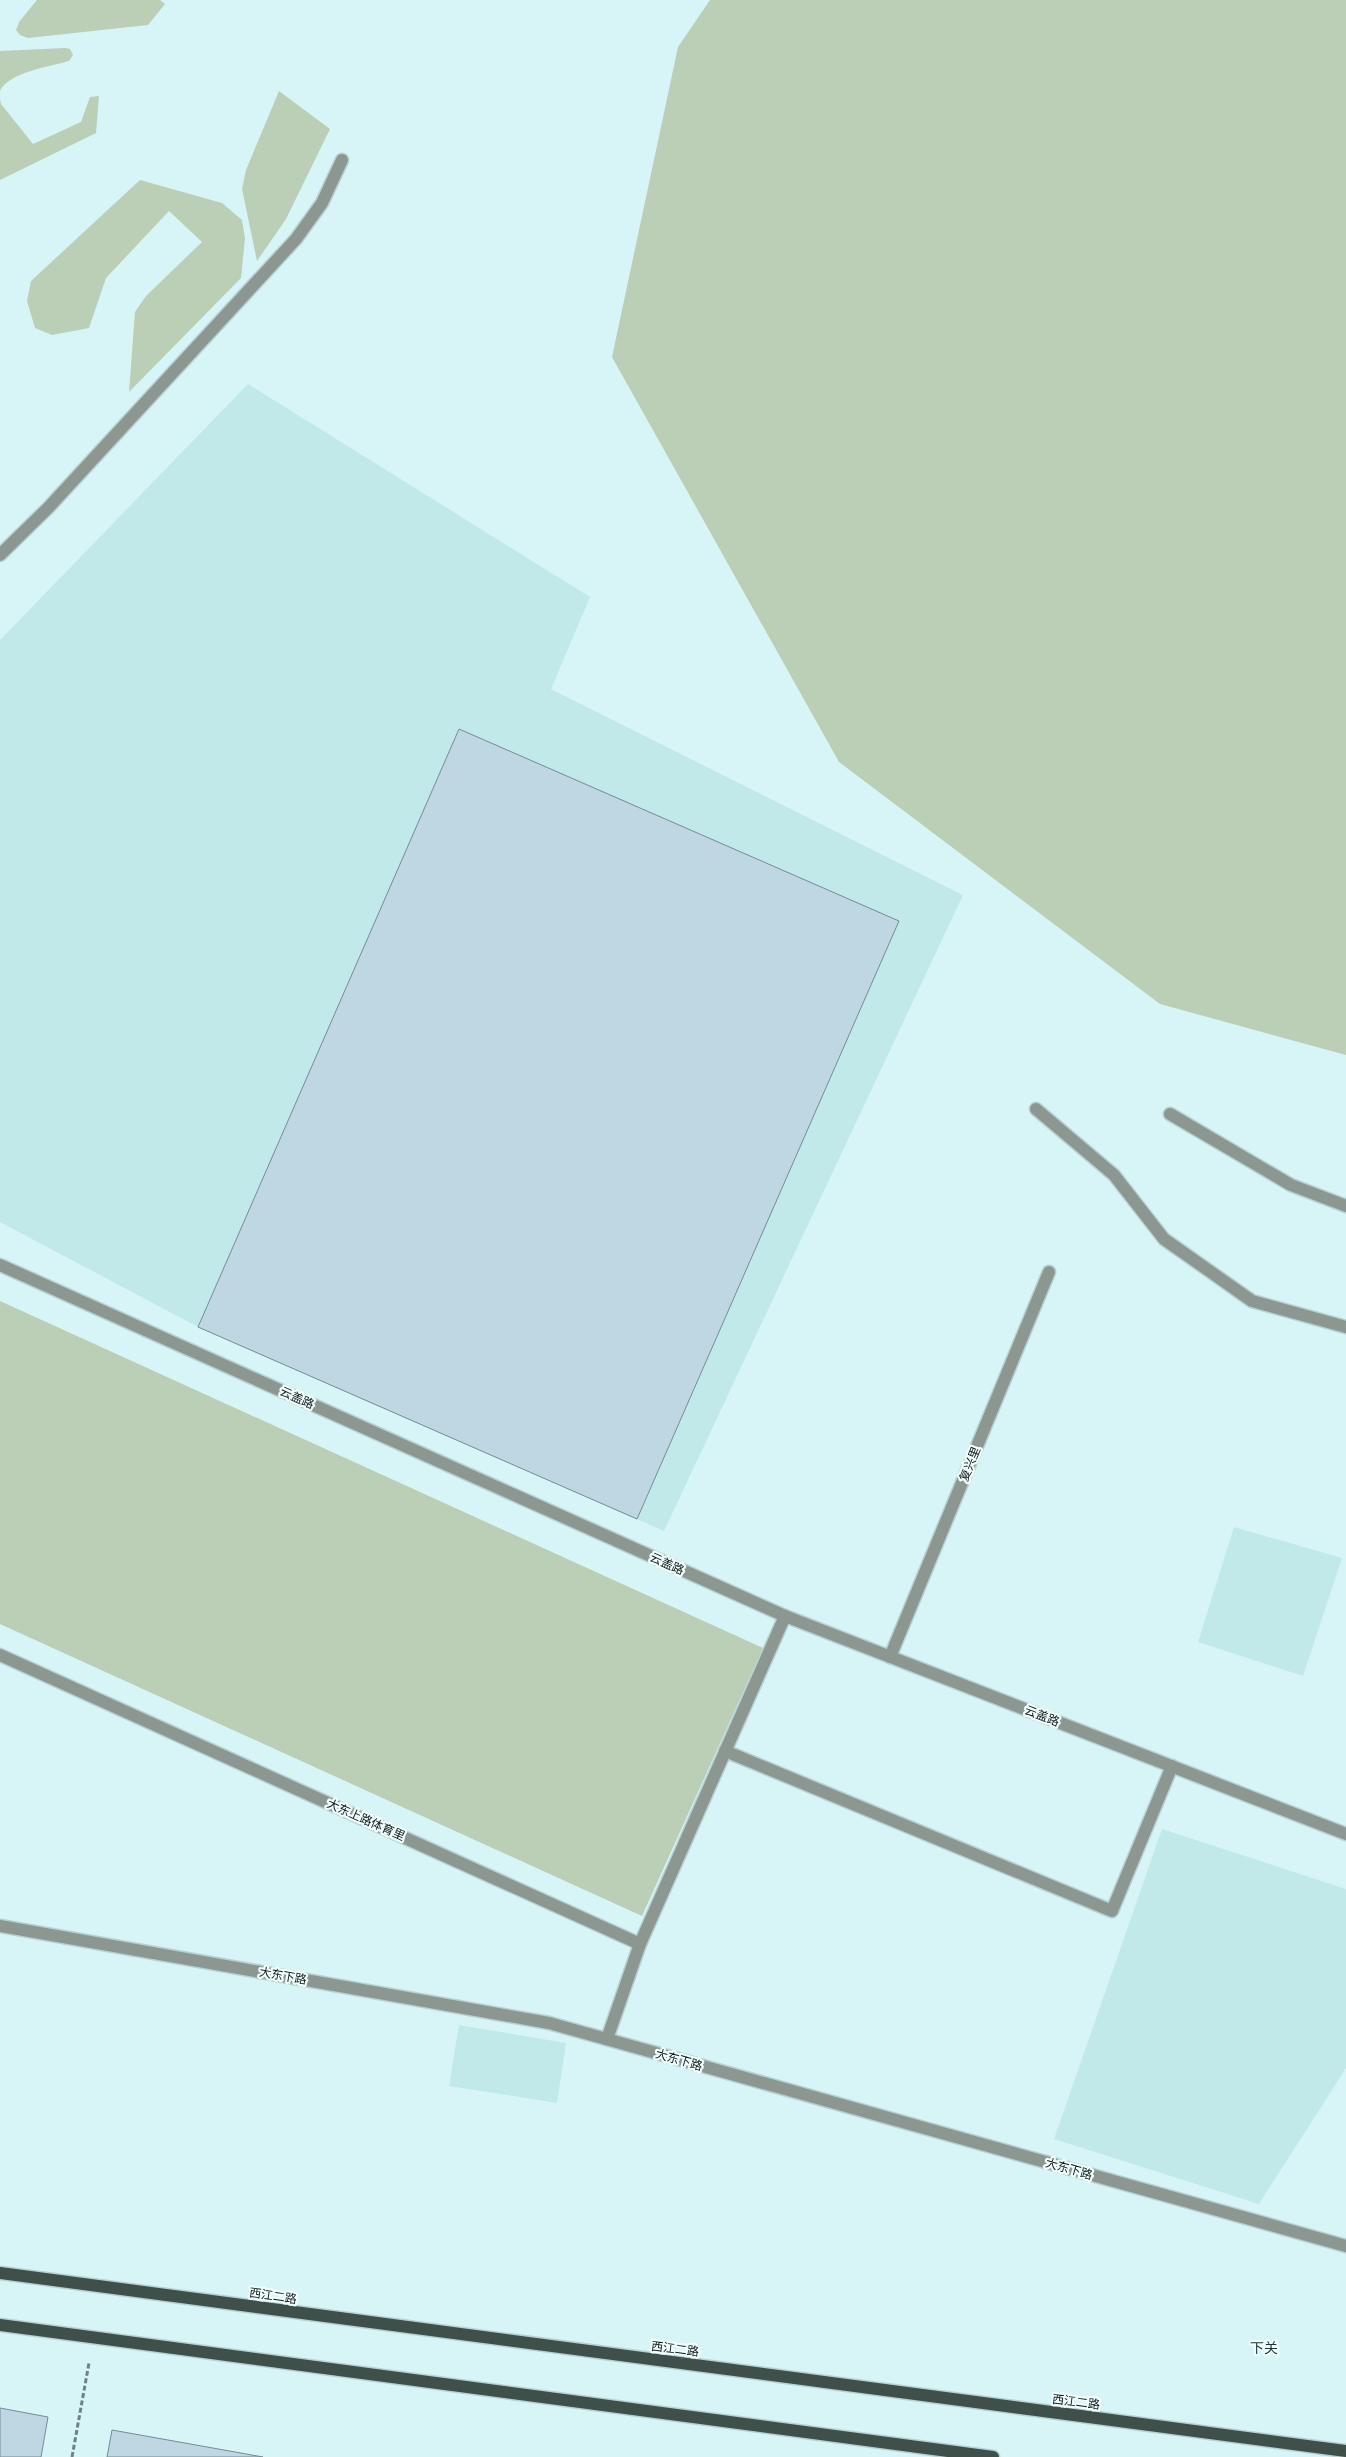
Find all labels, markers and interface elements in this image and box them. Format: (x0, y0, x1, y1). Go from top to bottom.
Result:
street label: 云盖路 (278, 1383, 317, 1412)
street label: 复兴里 (956, 1444, 983, 1483)
street label: 云盖路 (648, 1549, 687, 1578)
street label: 云盖路 (1023, 1702, 1062, 1729)
street label: 大东上路体育里 (325, 1796, 408, 1843)
street label: 大东下路 (258, 1964, 308, 1987)
street label: 大东下路 (654, 2046, 704, 2073)
street label: 大东下路 (1044, 2155, 1094, 2182)
street label: 西江二路 (248, 2285, 298, 2306)
street label: 西江二路 (650, 2338, 700, 2359)
district label: 下关 (1250, 2339, 1278, 2357)
street label: 西江二路 (1051, 2391, 1101, 2412)

